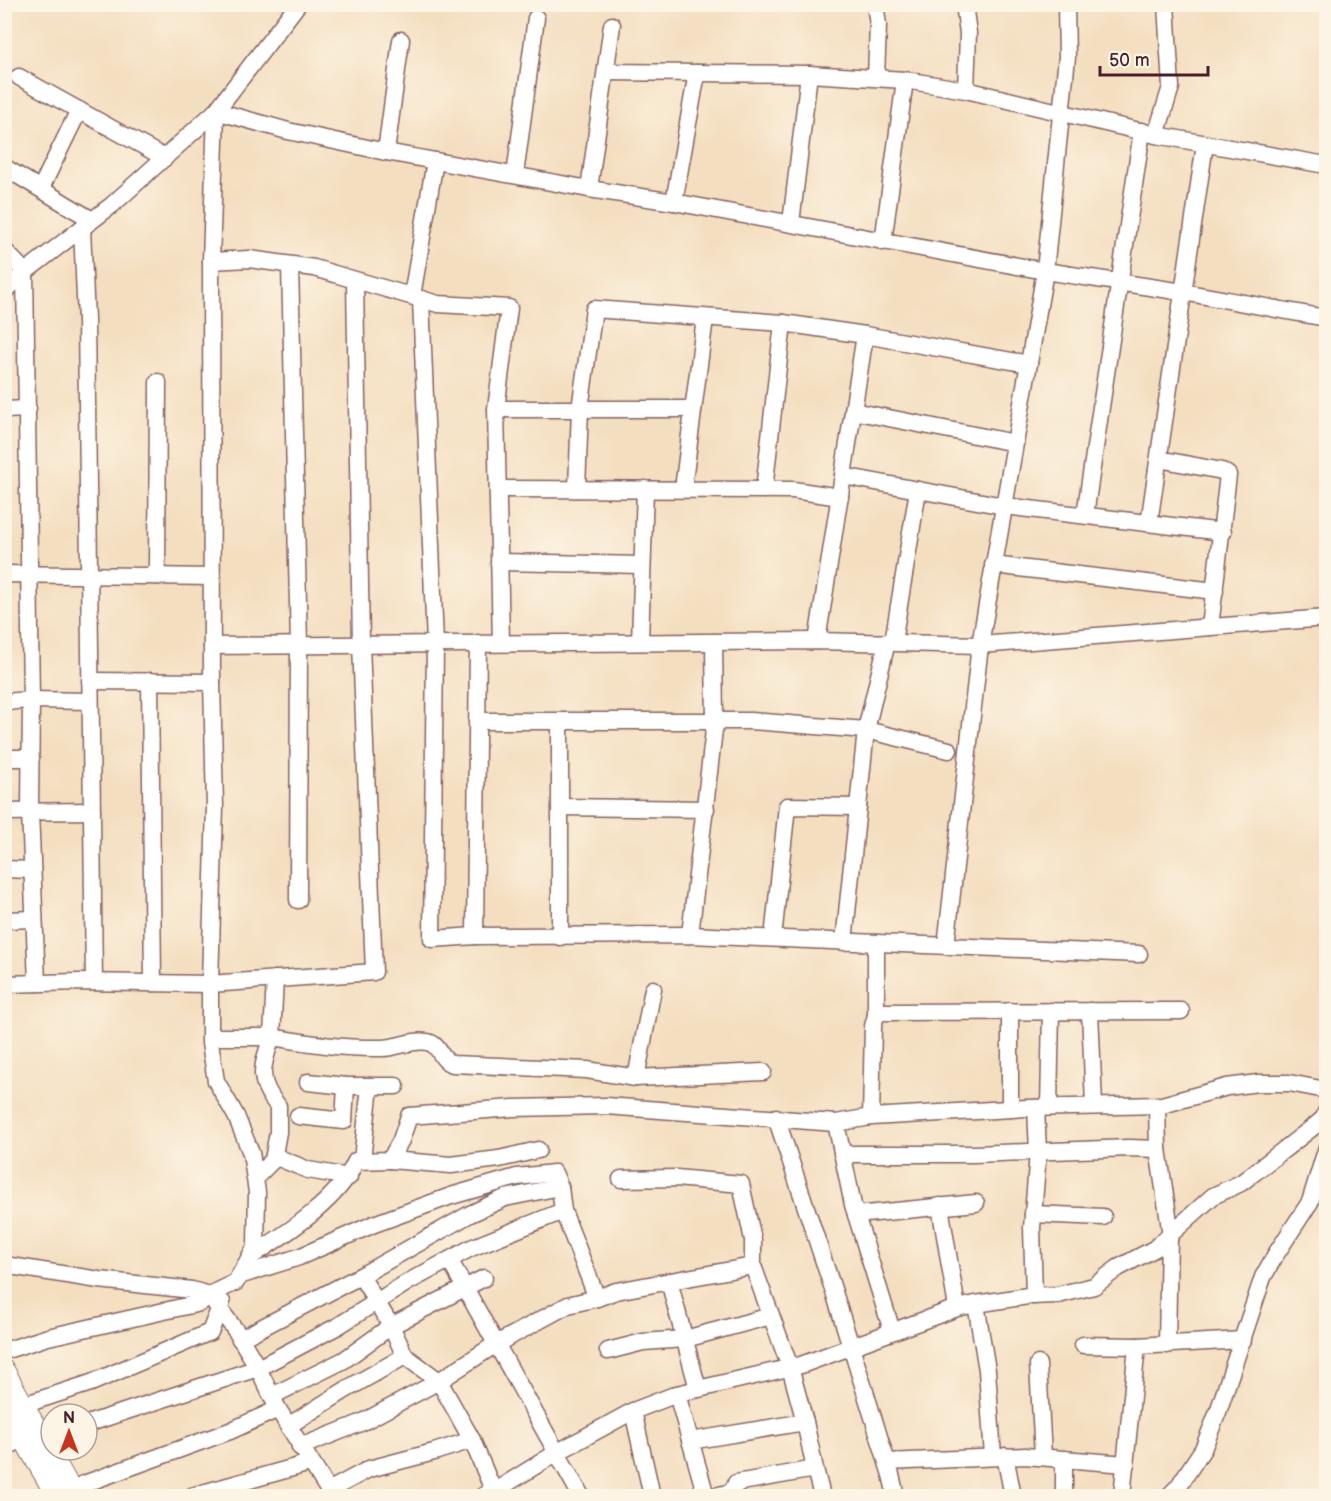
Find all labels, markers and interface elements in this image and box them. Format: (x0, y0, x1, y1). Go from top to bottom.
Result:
scale bar (1100, 39, 1208, 77)
text: 50 m (1109, 50, 1150, 71)
north arrow (39, 1402, 99, 1462)
text: N (63, 1409, 75, 1428)

